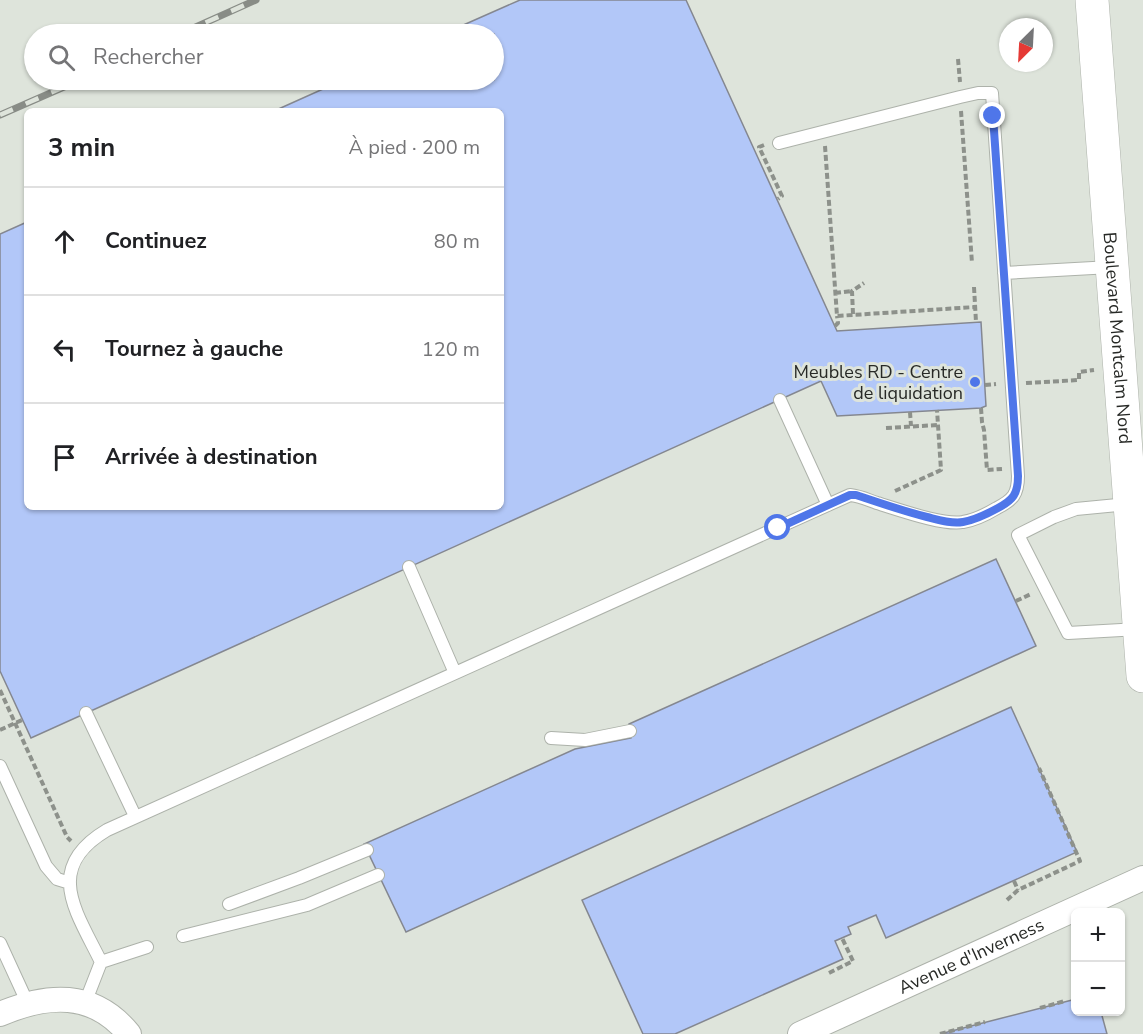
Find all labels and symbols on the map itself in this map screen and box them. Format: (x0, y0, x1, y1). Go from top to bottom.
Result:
north arrow (999, 18, 1053, 72)
route end (979, 102, 1005, 128)
street label: Boulevard Montcalm Nord (1098, 231, 1137, 445)
place label: Meubles RD - Centre de liquidation (794, 360, 963, 405)
marker: Meubles RD - Centre de liquidation (968, 375, 982, 389)
route start (764, 514, 790, 540)
street label: Avenue d'Inverness (894, 913, 1048, 1000)

